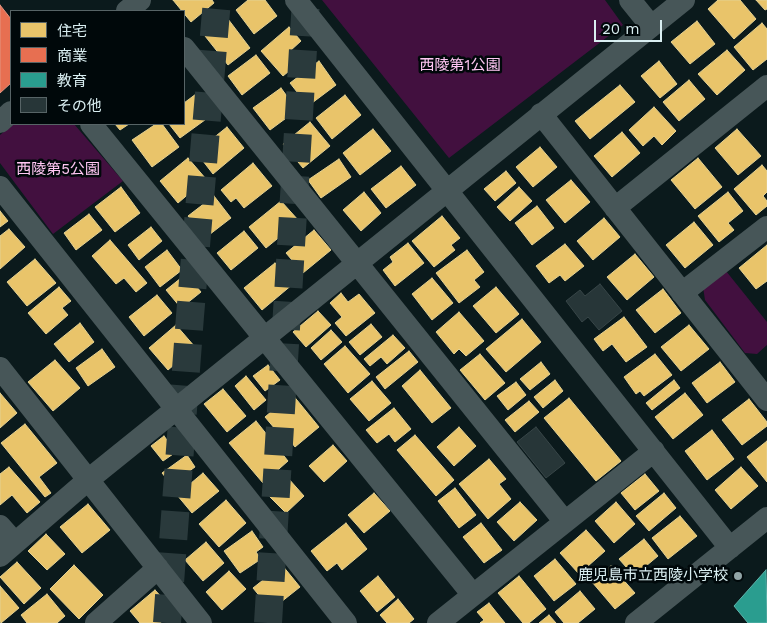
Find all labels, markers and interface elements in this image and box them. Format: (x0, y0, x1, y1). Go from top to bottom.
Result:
legend (10, 10, 185, 125)
scale bar (597, 10, 664, 42)
text: 20 m (602, 20, 640, 38)
text: 住宅 (57, 22, 87, 40)
text: 商業 (57, 47, 87, 65)
park label: 西陵第1公園 (420, 57, 500, 75)
text: 教育 (57, 72, 87, 90)
text: その他 (57, 97, 102, 115)
park label: 西陵第5公園 (16, 161, 100, 179)
place label: 鹿児島市立西陵小学校 (578, 567, 728, 585)
marker: 鹿児島市立西陵小学校 (732, 570, 744, 582)

